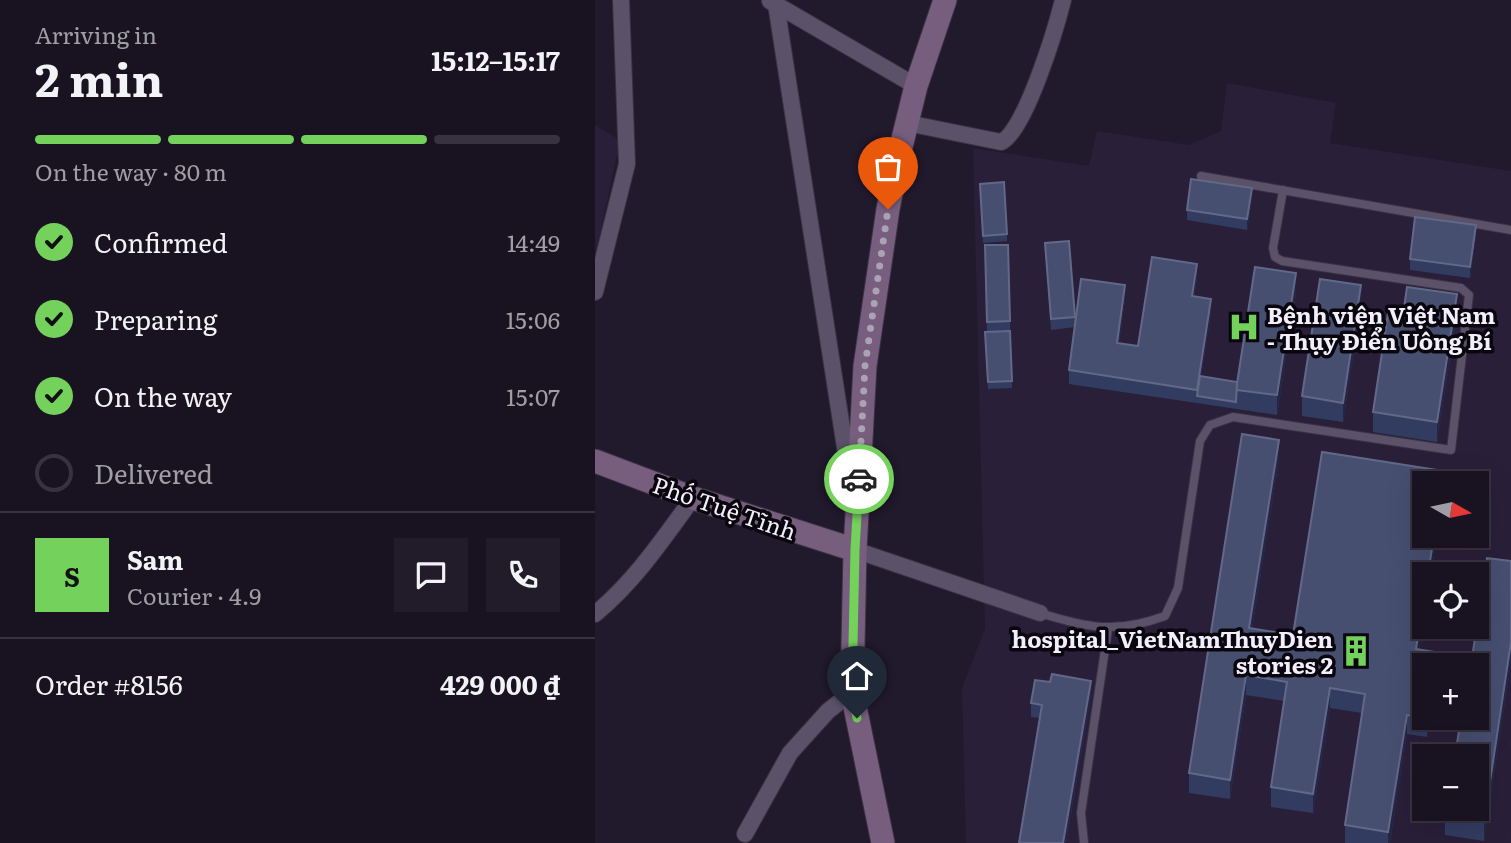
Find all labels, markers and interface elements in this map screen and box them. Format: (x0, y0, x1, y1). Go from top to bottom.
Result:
text: Arriving in (35, 17, 157, 51)
text: 15:12–15:17 (431, 40, 560, 79)
text: 2 min (35, 43, 164, 111)
pin (858, 137, 918, 209)
icon: bag (869, 148, 907, 186)
text: On the way · 80 m (35, 154, 227, 188)
text: Confirmed (94, 222, 228, 261)
icon: check (35, 223, 73, 261)
text: 14:49 (507, 225, 560, 259)
place label: Bệnh viện Việt Nam - Thụy Điển Uông Bí (1267, 297, 1496, 357)
text: Preparing (94, 299, 217, 338)
icon: check (35, 300, 73, 338)
text: 15:06 (506, 302, 560, 336)
hospital icon: Bệnh viện Việt Nam - Thụy Điển Uông Bí (1227, 310, 1261, 344)
text: On the way (94, 376, 232, 415)
icon: check (35, 377, 73, 415)
text: 15:07 (506, 379, 560, 413)
courier (824, 444, 894, 514)
text: Delivered (94, 453, 213, 492)
icon: car (840, 460, 878, 498)
street label: Phố Tuệ Tĩnh (649, 467, 801, 547)
north arrow (1412, 471, 1489, 548)
map controls (1412, 471, 1489, 821)
button: chat (394, 538, 468, 612)
button: phone (486, 538, 560, 612)
text: Sam (127, 539, 183, 578)
text: S (64, 556, 80, 595)
button: locate (1412, 562, 1489, 639)
text: Courier · 4.9 (127, 578, 261, 612)
place label: hospital_VietNamThuyDien stories 2 (1011, 621, 1333, 681)
building icon: hospital_VietNamThuyDien stories 2 (1339, 634, 1373, 668)
pin (827, 646, 887, 718)
button: + (1412, 653, 1489, 730)
icon: home (838, 657, 876, 695)
text: Order #8156 (35, 664, 183, 703)
text: 429 000 ₫ (440, 664, 560, 703)
button: − (1412, 744, 1489, 821)

